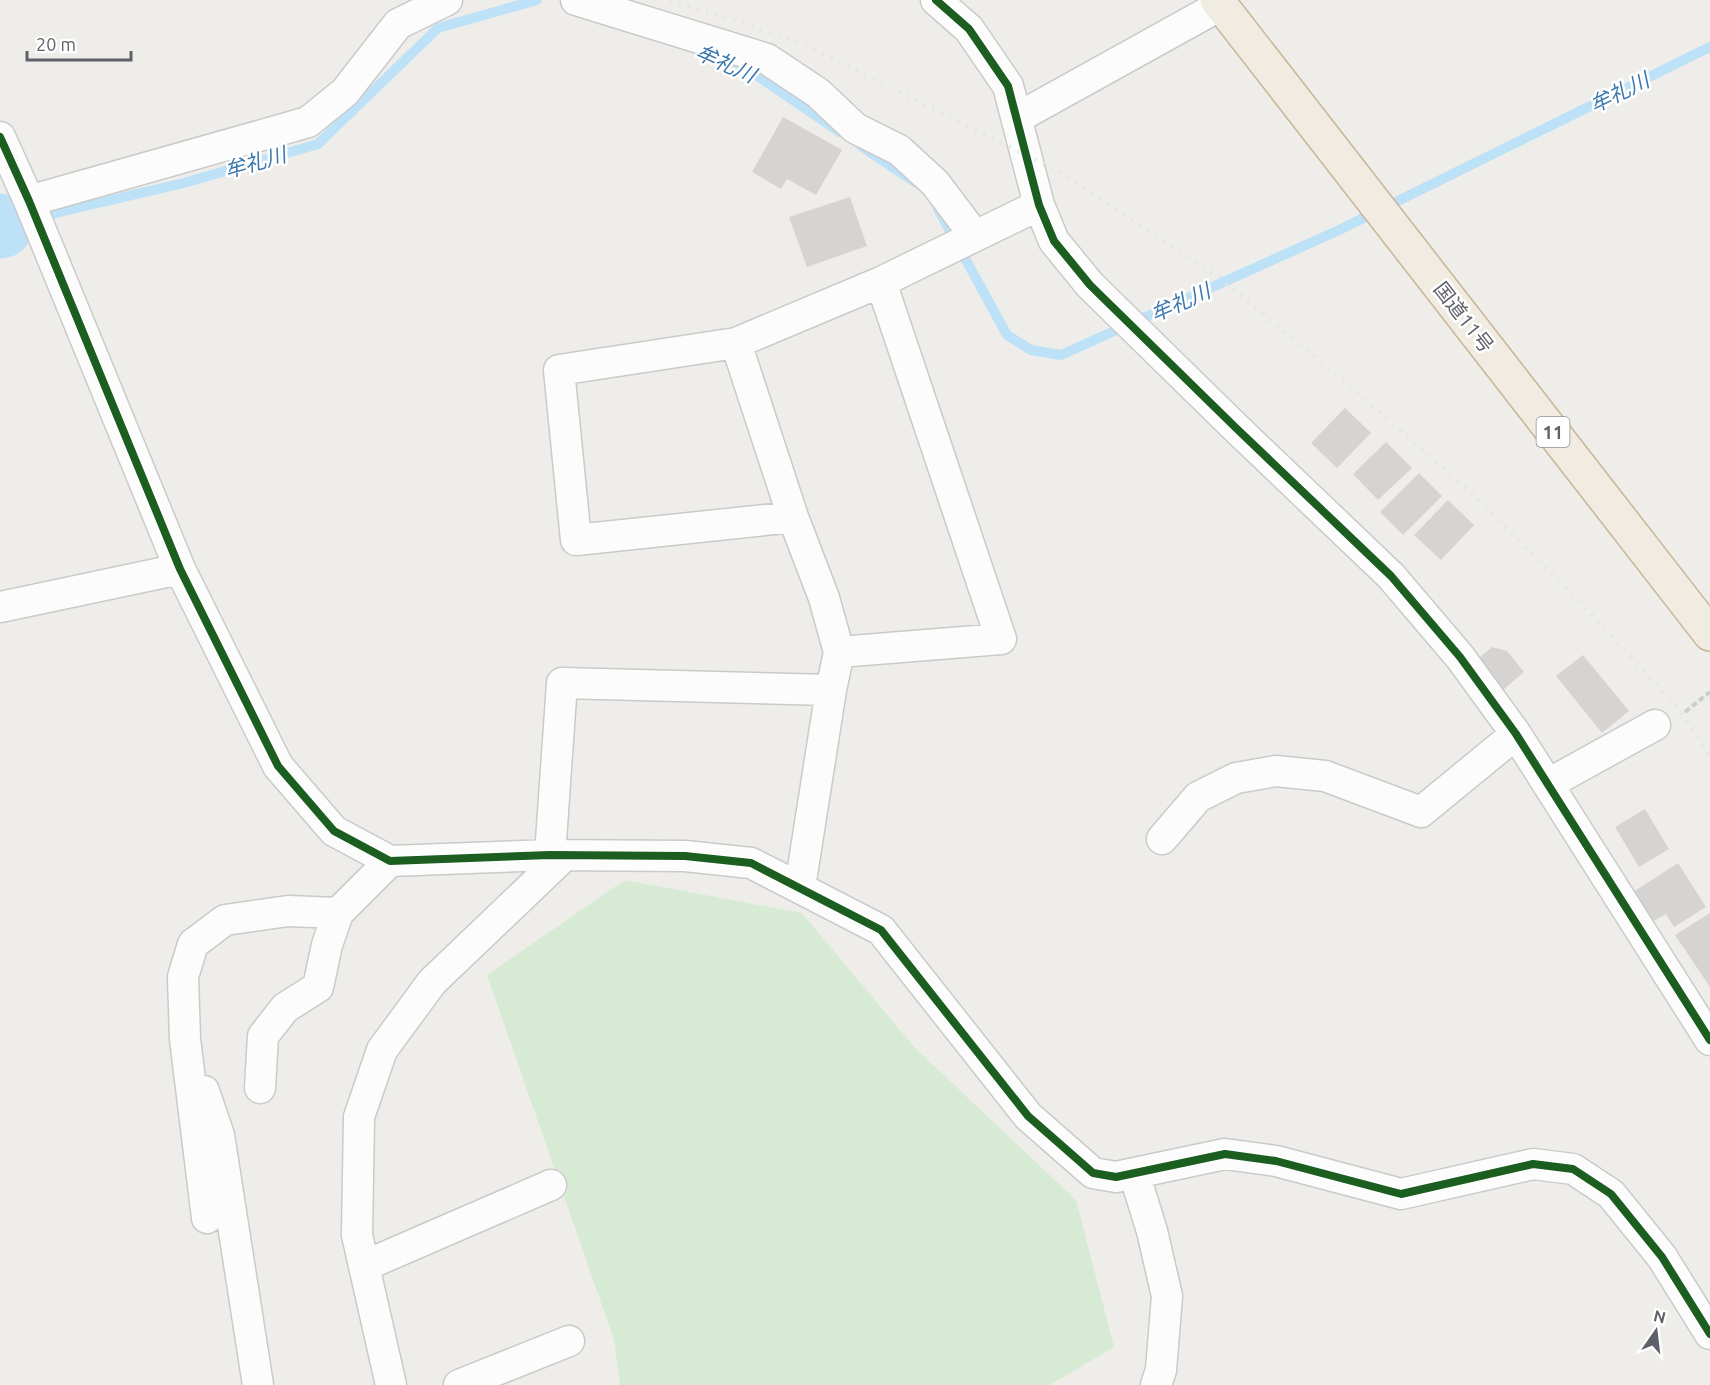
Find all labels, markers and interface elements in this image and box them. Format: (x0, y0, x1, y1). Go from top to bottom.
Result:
scale bar (27, 24, 130, 62)
text: 20 m (36, 34, 76, 54)
water label: 牟礼川 (692, 39, 761, 88)
water label: 牟礼川 (1585, 67, 1654, 117)
water label: 牟礼川 (221, 141, 291, 182)
water label: 牟礼川 (1146, 277, 1215, 326)
street label: 国道11号 (1430, 277, 1498, 357)
road number: 11 (1536, 417, 1570, 447)
north arrow (1626, 1301, 1686, 1361)
text: N (1652, 1306, 1668, 1327)

